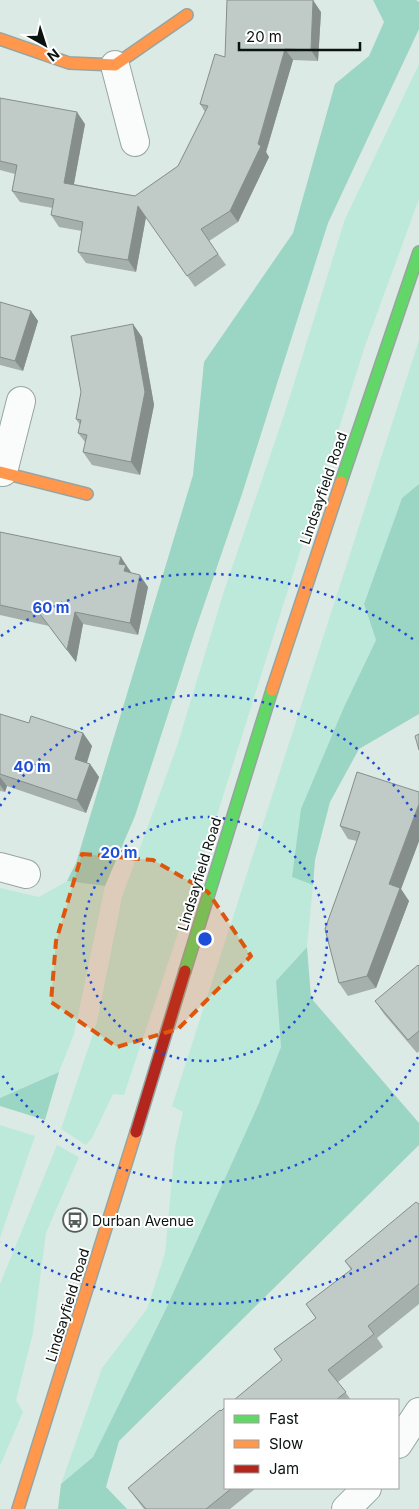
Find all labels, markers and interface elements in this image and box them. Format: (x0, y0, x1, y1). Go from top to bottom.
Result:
north arrow (20, 20, 70, 70)
scale bar (239, 20, 360, 52)
text: 20 m (246, 27, 282, 46)
text: N (44, 46, 63, 65)
street label: Lindsayfield Road (296, 430, 350, 546)
text: 60 m (32, 598, 70, 617)
text: 40 m (13, 757, 51, 776)
street label: Lindsayfield Road (174, 815, 224, 933)
text: 20 m (101, 843, 137, 862)
centre of rings (196, 930, 214, 948)
bus stop icon: Durban Avenue (62, 1207, 88, 1233)
place label: Durban Avenue (92, 1212, 194, 1229)
street label: Lindsayfield Road (42, 1246, 92, 1364)
legend (224, 1399, 399, 1489)
text: Fast (269, 1409, 299, 1428)
text: Slow (269, 1434, 303, 1453)
text: Jam (269, 1459, 299, 1478)

